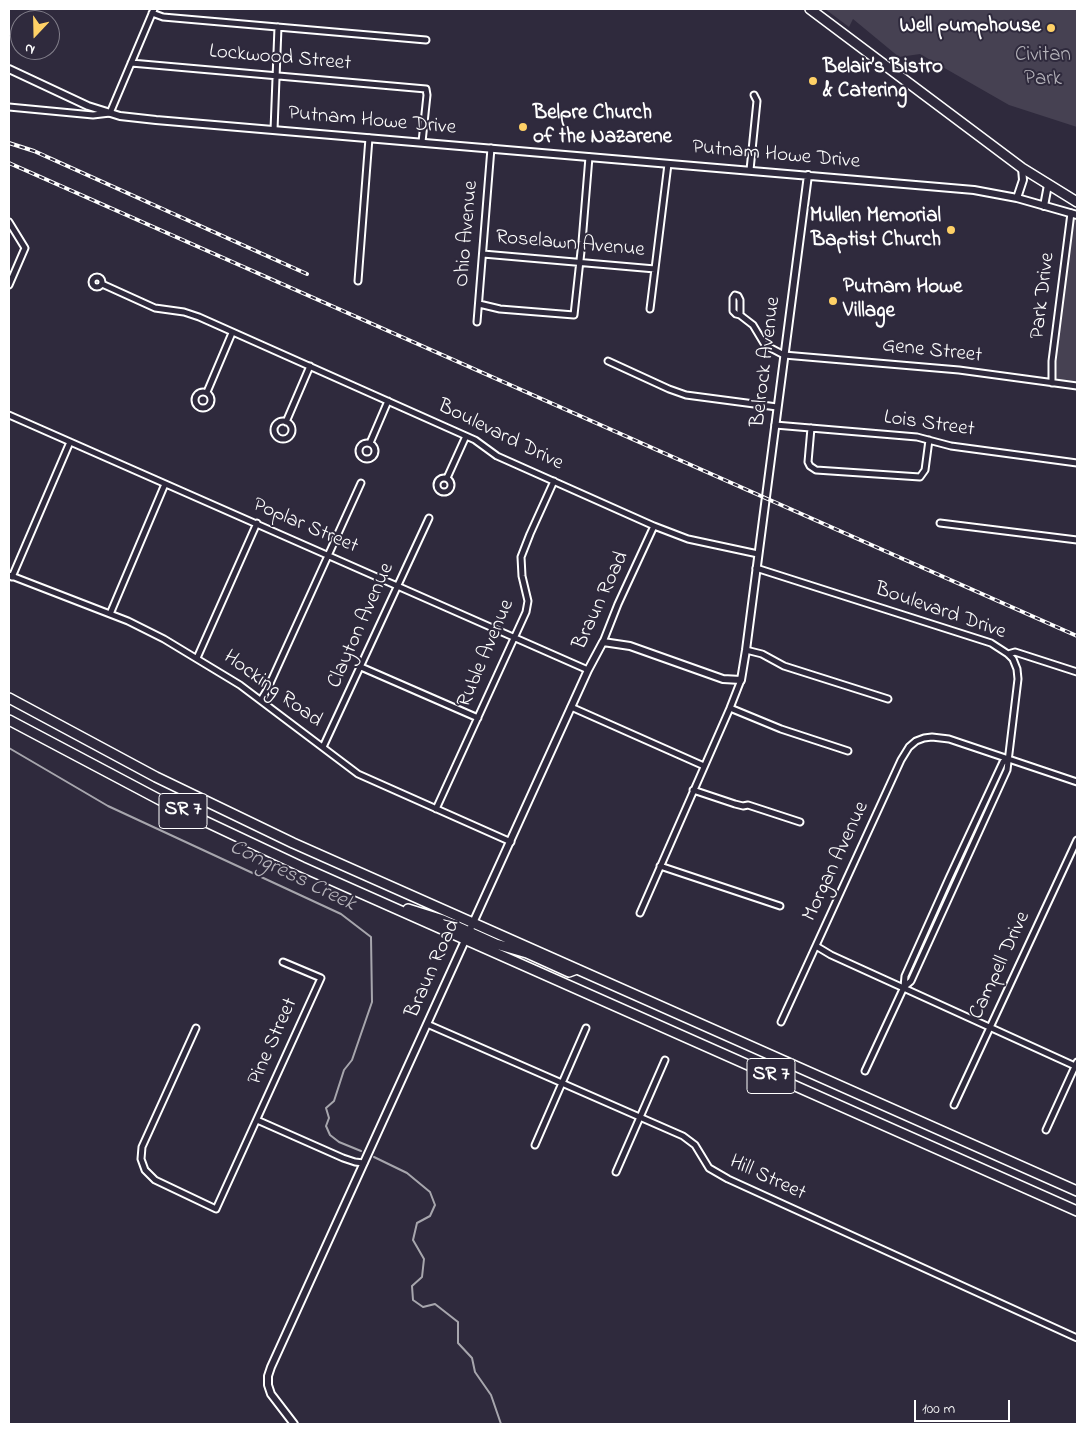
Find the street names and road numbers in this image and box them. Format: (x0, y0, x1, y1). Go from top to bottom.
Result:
street label: Lockwood Street (208, 40, 352, 78)
street label: Putnam Howe Drive (287, 102, 457, 142)
street label: Putnam Howe Drive (691, 136, 861, 176)
street label: Ohio Avenue (451, 180, 485, 288)
street label: Roselawn Avenue (494, 226, 646, 264)
street label: Park Drive (1026, 251, 1062, 341)
street label: Belrock Avenue (747, 295, 787, 429)
street label: Gene Street (881, 334, 983, 370)
street label: Boulevard Drive (433, 395, 567, 477)
street label: Lois Street (882, 406, 976, 444)
street label: Poplar Street (248, 493, 362, 561)
street label: Braun Road (568, 548, 636, 654)
street label: Clayton Avenue (323, 559, 401, 693)
street label: Boulevard Drive (871, 578, 1009, 646)
street label: Ruble Avenue (453, 596, 521, 712)
street label: Hocking Road (218, 646, 326, 734)
road number: SR 7 (159, 794, 207, 828)
street label: Morgan Avenue (798, 798, 876, 926)
street label: Campell Drive (965, 908, 1037, 1024)
street label: Braun Road (401, 916, 467, 1022)
street label: Pine Street (244, 995, 304, 1089)
road number: SR 7 (747, 1058, 795, 1094)
street label: Hill Street (725, 1150, 809, 1208)

